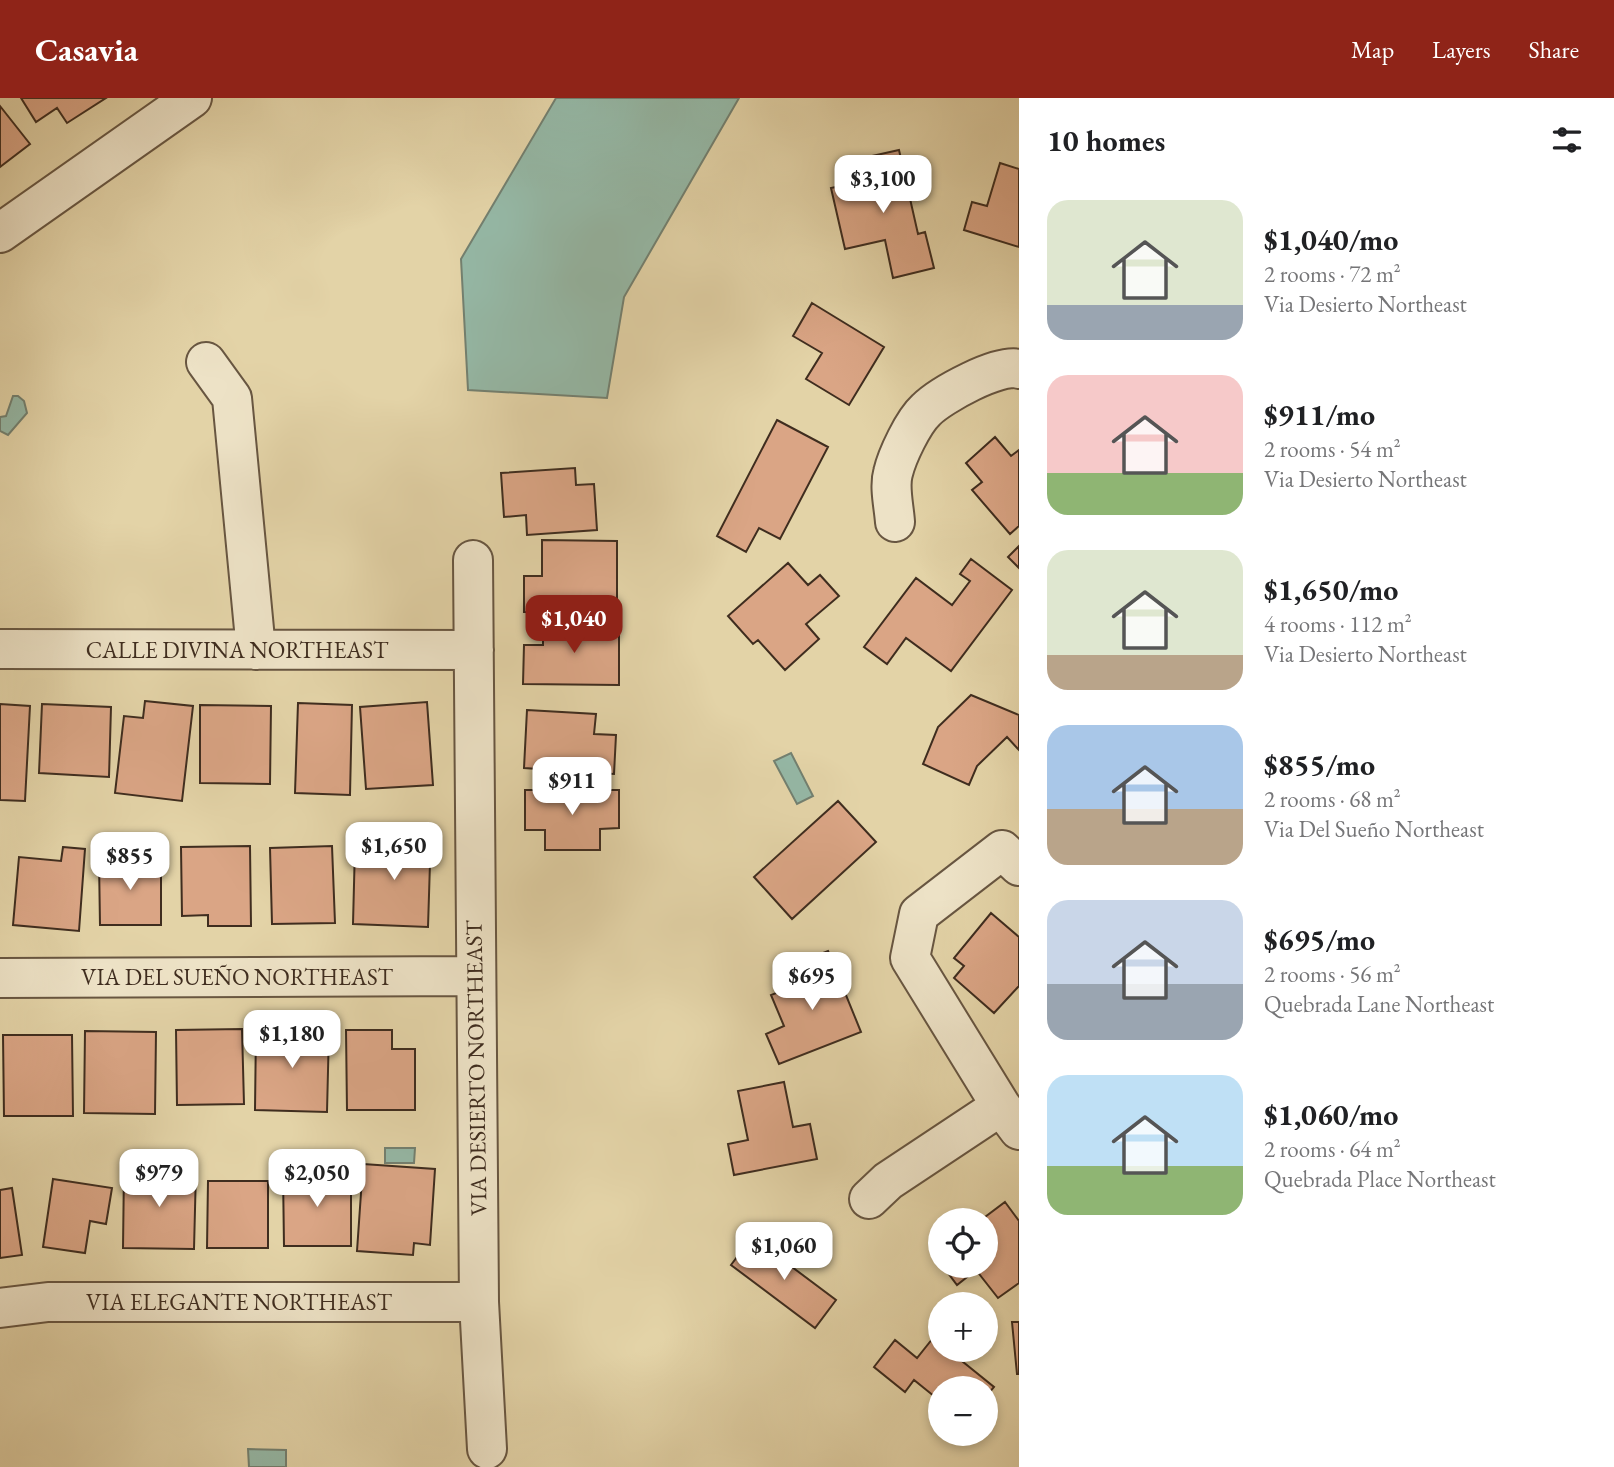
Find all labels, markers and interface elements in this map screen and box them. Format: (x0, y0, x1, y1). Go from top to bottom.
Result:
text: Casavia (35, 28, 138, 71)
text: Map (1351, 34, 1394, 65)
text: Layers (1432, 34, 1491, 65)
text: Share (1529, 34, 1579, 65)
text: 10 homes (1047, 121, 1165, 160)
icon: filters (1548, 121, 1586, 159)
pin: $3,100 (826, 156, 940, 215)
text: $3,100 (851, 163, 915, 193)
text: $1,040/mo (1264, 220, 1398, 259)
icon: home (1103, 228, 1187, 312)
text: 2 rooms · 72 m² (1264, 259, 1401, 289)
text: Via Desierto Northeast (1264, 289, 1467, 319)
text: $911/mo (1264, 395, 1375, 434)
icon: home (1103, 403, 1187, 487)
text: 2 rooms · 54 m² (1264, 434, 1401, 464)
text: Via Desierto Northeast (1264, 464, 1467, 494)
text: $1,650/mo (1264, 570, 1398, 609)
icon: home (1103, 578, 1187, 662)
pin: $1,040 (517, 596, 631, 655)
text: $1,040 (542, 603, 606, 633)
text: 4 rooms · 112 m² (1264, 609, 1412, 639)
street label: CALLE DIVINA NORTHEAST (86, 635, 389, 665)
text: Via Desierto Northeast (1264, 639, 1467, 669)
text: $855/mo (1264, 745, 1375, 784)
icon: home (1103, 753, 1187, 837)
pin: $911 (531, 758, 613, 817)
text: $911 (548, 765, 596, 795)
text: 2 rooms · 68 m² (1264, 784, 1401, 814)
text: Via Del Sueño Northeast (1264, 814, 1484, 844)
pin: $1,650 (337, 822, 451, 882)
text: $1,650 (362, 830, 426, 860)
pin: $855 (89, 832, 171, 892)
text: $855 (106, 840, 154, 870)
street label: VIA DESIERTO NORTHEAST (458, 919, 494, 1216)
text: $695/mo (1264, 920, 1375, 959)
icon: home (1103, 928, 1187, 1012)
pin: $695 (771, 953, 853, 1012)
text: 2 rooms · 56 m² (1264, 959, 1401, 989)
text: $695 (788, 960, 836, 990)
street label: VIA DEL SUEÑO NORTHEAST (81, 962, 394, 992)
text: Quebrada Lane Northeast (1264, 989, 1494, 1019)
pin: $1,180 (235, 1010, 349, 1070)
text: $1,180 (260, 1018, 324, 1048)
text: $1,060/mo (1264, 1095, 1398, 1134)
icon: home (1103, 1103, 1187, 1187)
text: 2 rooms · 64 m² (1264, 1134, 1401, 1164)
pin: $979 (118, 1150, 200, 1209)
pin: $2,050 (260, 1150, 374, 1209)
text: $979 (135, 1157, 183, 1187)
text: $2,050 (285, 1157, 349, 1187)
text: Quebrada Place Northeast (1264, 1164, 1496, 1194)
map controls (928, 1208, 998, 1446)
button: locate (928, 1208, 998, 1278)
pin: $1,060 (727, 1222, 841, 1282)
text: $1,060 (752, 1230, 816, 1260)
street label: VIA ELEGANTE NORTHEAST (86, 1287, 393, 1317)
button: + (928, 1292, 998, 1362)
button: − (928, 1376, 998, 1446)

